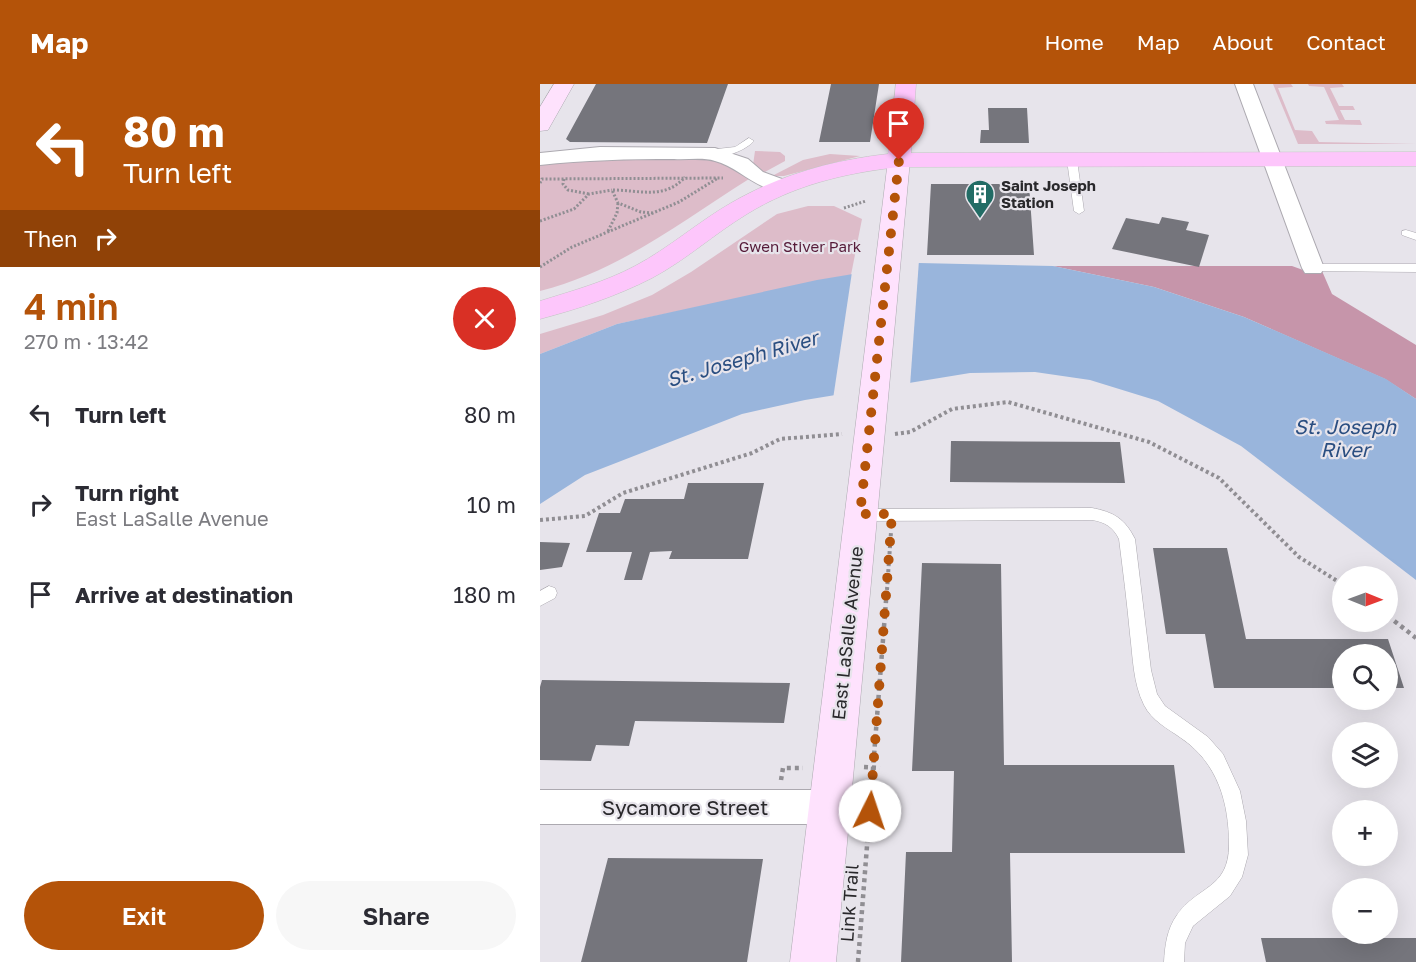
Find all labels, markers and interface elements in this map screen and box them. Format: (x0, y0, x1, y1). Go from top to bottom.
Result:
text: Map (30, 26, 88, 59)
text: Home (1044, 29, 1104, 55)
text: Map (1137, 29, 1180, 55)
text: About (1213, 29, 1273, 55)
text: Contact (1306, 29, 1386, 55)
pin (873, 98, 924, 160)
text: 80 m (123, 106, 224, 156)
icon: arrive (882, 107, 915, 140)
icon: left (24, 108, 102, 186)
text: Turn left (123, 157, 232, 189)
place label: Saint Joseph Station (1001, 176, 1096, 211)
building icon: Saint Joseph Station (964, 178, 996, 220)
icon: right (89, 222, 122, 255)
text: Then (24, 225, 77, 252)
park label: Gwen Stiver Park (739, 237, 862, 255)
text: 4 min (24, 285, 119, 328)
button: close (453, 287, 516, 350)
water label: St. Joseph River (664, 324, 823, 391)
text: 270 m · 13:42 (24, 329, 149, 353)
icon: left (24, 398, 57, 431)
text: Turn left (75, 401, 166, 428)
text: 80 m (464, 401, 516, 428)
water label: St. Joseph River (1294, 414, 1397, 461)
text: Turn right (75, 479, 179, 506)
icon: right (24, 488, 57, 521)
text: 10 m (467, 491, 516, 518)
text: East LaSalle Avenue (75, 506, 269, 530)
street label: East LaSalle Avenue (827, 545, 867, 721)
north arrow (1332, 566, 1398, 632)
map controls (1332, 566, 1398, 944)
icon: arrive (24, 578, 57, 611)
text: Arrive at destination (75, 581, 293, 608)
text: 180 m (453, 581, 516, 608)
button: search (1332, 644, 1398, 710)
button: layers (1332, 722, 1398, 788)
position arrow (838, 779, 902, 843)
street label: Sycamore Street (602, 794, 768, 820)
button: + (1332, 800, 1398, 866)
street label: Link Trail (835, 863, 863, 943)
button: − (1332, 878, 1398, 944)
button: Exit (24, 881, 264, 950)
button: Share (276, 881, 516, 950)

